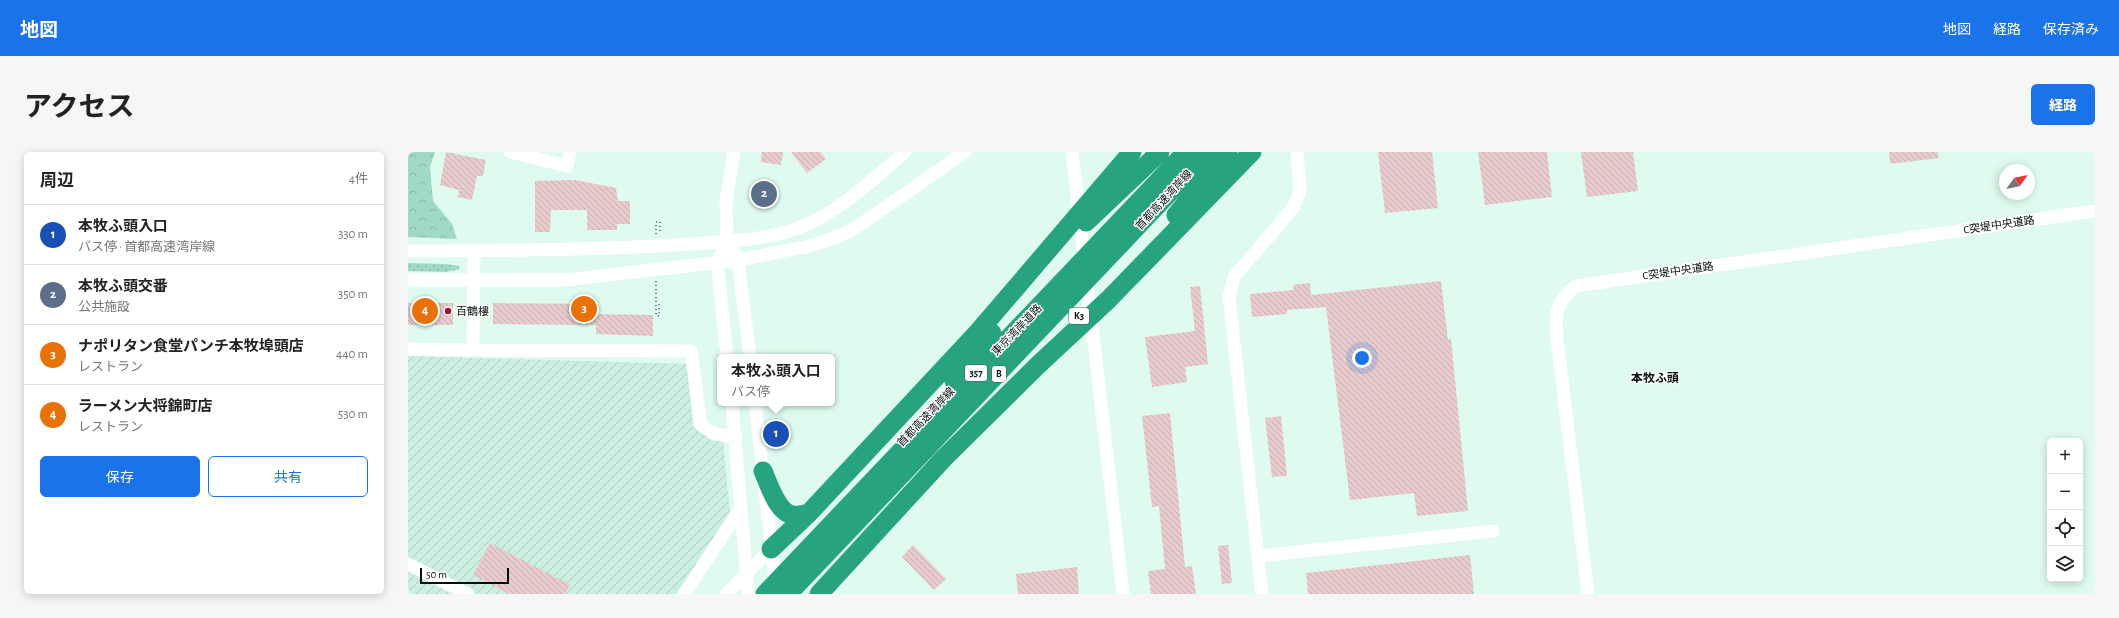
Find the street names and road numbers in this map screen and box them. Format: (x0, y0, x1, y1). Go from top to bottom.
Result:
street label: 首都高速湾岸線 (1133, 167, 1194, 232)
street label: C突堤中央道路 (1963, 214, 2035, 235)
street label: C突堤中央道路 (1642, 260, 1714, 281)
street label: 東京湾岸道路 (989, 302, 1044, 358)
road number: K3 (1069, 308, 1089, 324)
road number: 357 (965, 365, 987, 381)
road number: B (992, 366, 1006, 382)
street label: 首都高速湾岸線 (895, 385, 957, 449)

